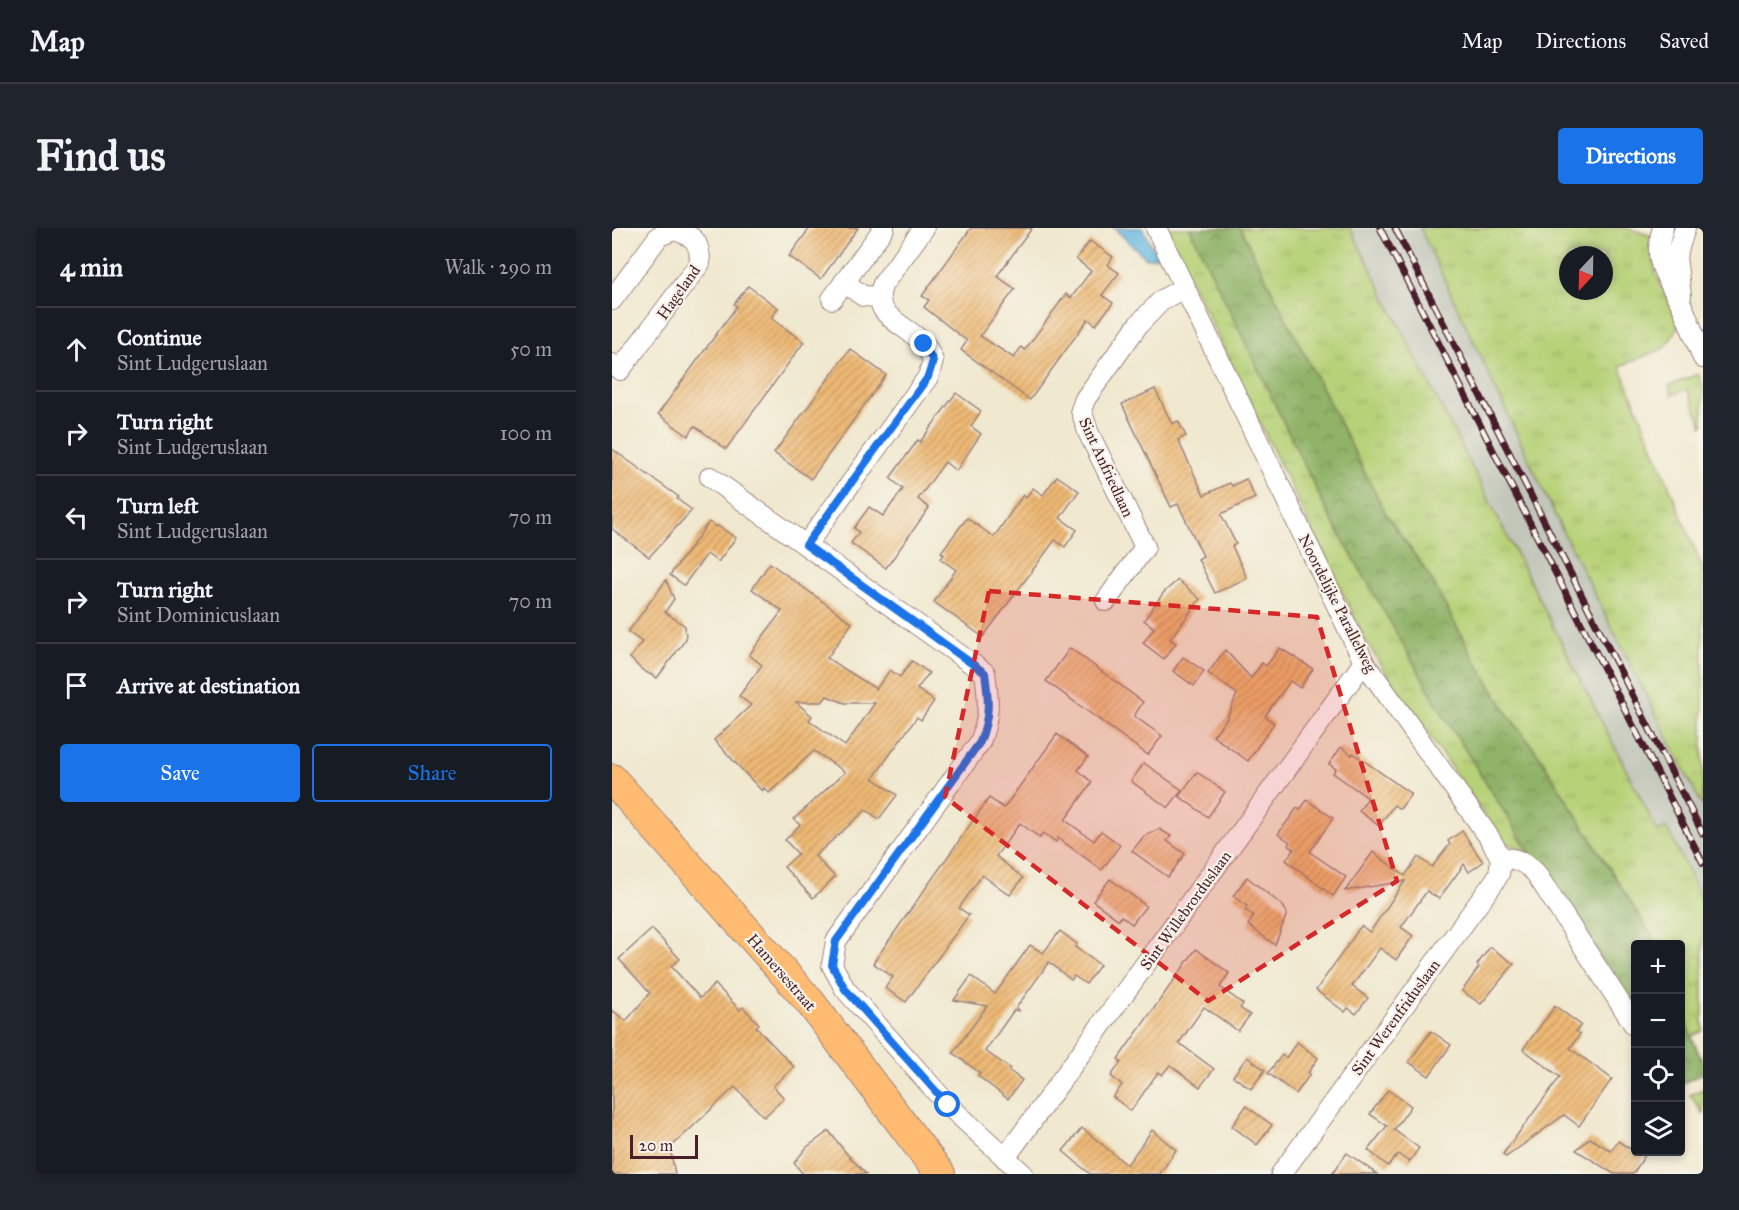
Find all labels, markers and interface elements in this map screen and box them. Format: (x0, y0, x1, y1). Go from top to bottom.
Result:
text: Map (30, 24, 85, 59)
text: Map (1462, 28, 1503, 54)
text: Directions (1536, 28, 1626, 54)
text: Saved (1659, 28, 1709, 54)
button: Directions (1558, 128, 1703, 184)
text: Find us (36, 130, 166, 182)
north arrow (1559, 246, 1613, 300)
text: 4 min (60, 251, 123, 283)
text: Walk · 290 m (444, 255, 552, 279)
street label: Hageland (653, 261, 705, 324)
text: Continue (117, 324, 202, 351)
route end (910, 330, 936, 356)
icon: ahead (60, 333, 93, 366)
text: 50 m (510, 337, 552, 361)
text: Sint Ludgeruslaan (117, 351, 268, 375)
text: Turn right (117, 408, 213, 435)
street label: Sint Anfriedlaan (1075, 414, 1138, 520)
icon: right (60, 417, 93, 450)
text: 100 m (500, 421, 552, 445)
text: Sint Ludgeruslaan (117, 435, 268, 459)
text: Turn left (117, 492, 199, 519)
icon: left (60, 501, 93, 534)
text: 70 m (509, 505, 552, 529)
text: Sint Ludgeruslaan (117, 519, 268, 543)
street label: Noordelijke Parallelweg (1294, 531, 1381, 676)
text: Turn right (117, 576, 213, 603)
icon: right (60, 585, 93, 618)
text: 70 m (509, 589, 552, 613)
text: Sint Dominicuslaan (117, 603, 280, 627)
icon: arrive (60, 669, 93, 702)
text: Arrive at destination (117, 672, 300, 699)
button: Save (60, 744, 300, 802)
button: Share (312, 744, 552, 802)
street label: Sint Willebrorduslaan (1136, 847, 1235, 974)
street label: Hamersestraat (743, 930, 820, 1015)
map controls (1631, 940, 1685, 1156)
button: + (1631, 940, 1685, 994)
street label: Sint Werenfriduslaan (1347, 955, 1444, 1079)
button: − (1631, 994, 1685, 1048)
button: locate (1631, 1048, 1685, 1102)
route start (934, 1091, 960, 1117)
button: layers (1631, 1102, 1685, 1156)
scale bar (630, 1132, 698, 1160)
text: 20 m (639, 1136, 673, 1155)

